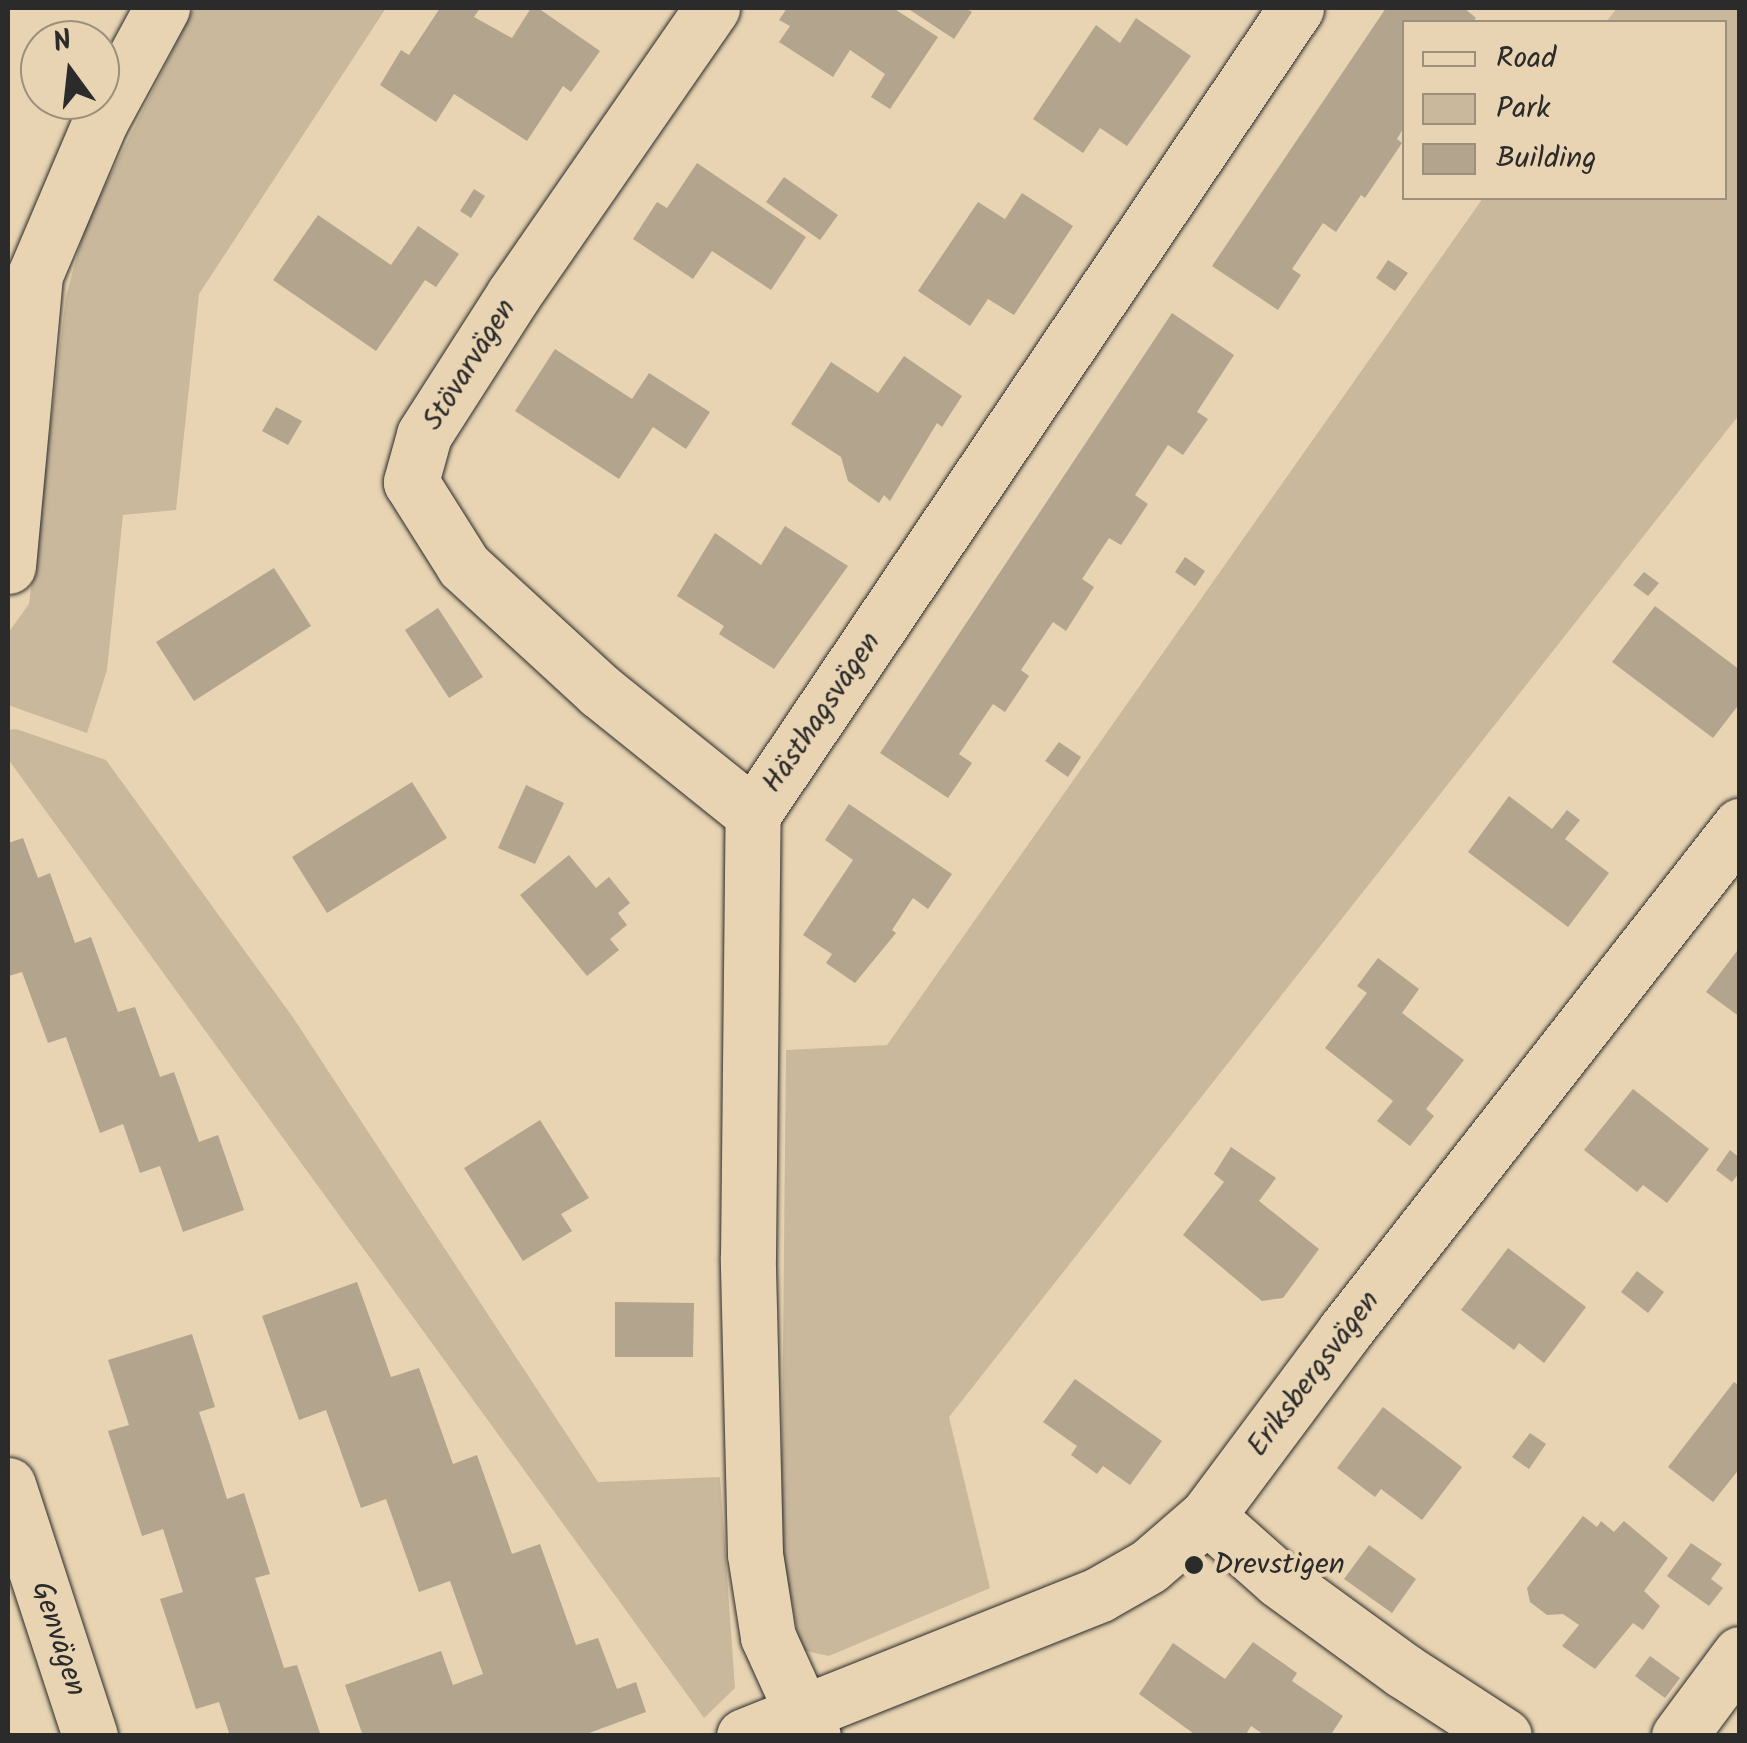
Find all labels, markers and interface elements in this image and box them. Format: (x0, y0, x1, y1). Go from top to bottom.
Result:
text: N (48, 18, 77, 66)
north arrow (20, 20, 120, 120)
legend (1402, 20, 1727, 200)
text: Road (1496, 35, 1556, 83)
text: Park (1496, 85, 1550, 133)
text: Building (1496, 135, 1596, 183)
street label: Stövarvägen (415, 293, 525, 437)
street label: Hästhagsvägen (755, 626, 889, 800)
street label: Eriksbergsvägen (1240, 1284, 1388, 1464)
place label: Drevstigen (1214, 1547, 1345, 1583)
marker: Drevstigen (1183, 1554, 1205, 1576)
street label: Genvägen (23, 1577, 93, 1701)

